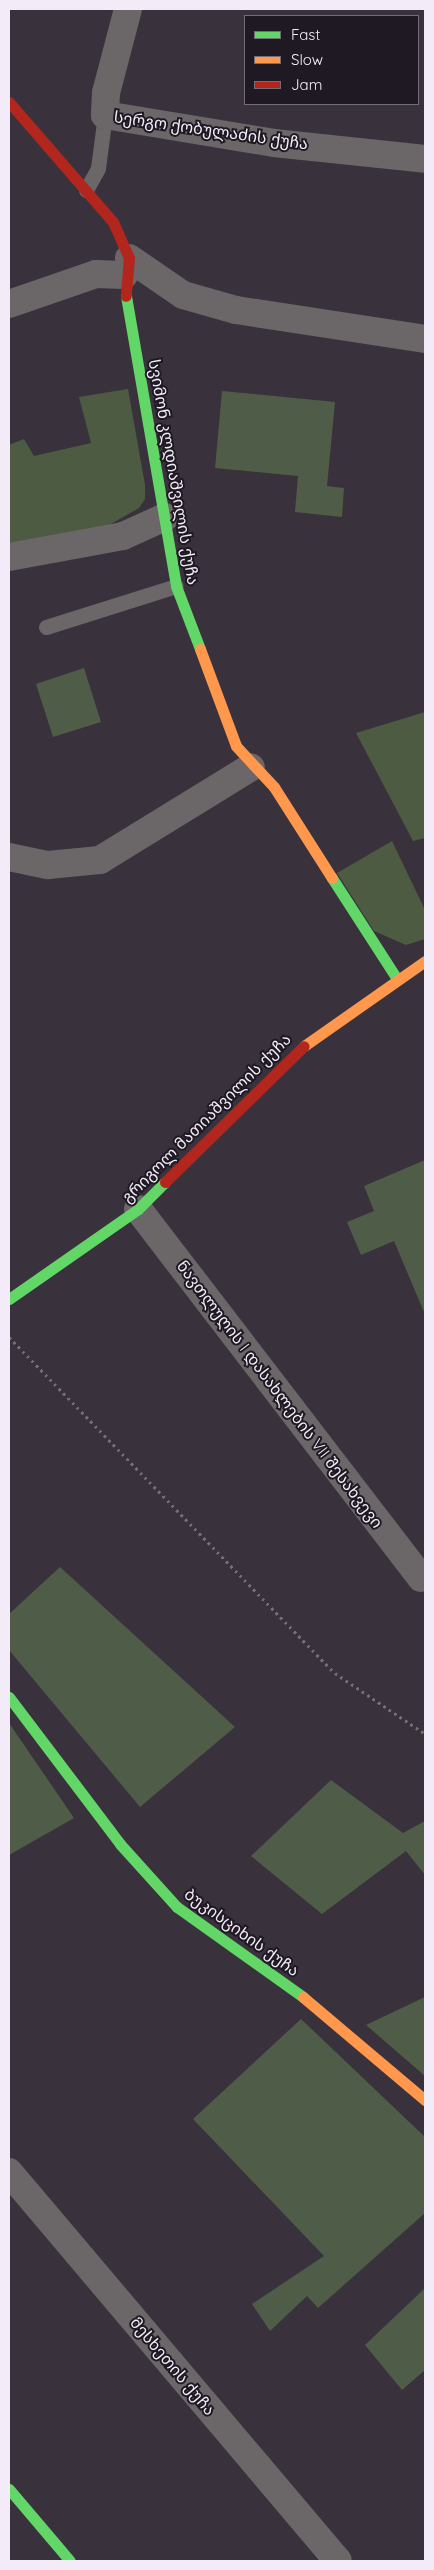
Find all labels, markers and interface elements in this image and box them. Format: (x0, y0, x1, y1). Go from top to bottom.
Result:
legend (244, 15, 419, 105)
text: Fast (291, 25, 320, 44)
text: Slow (291, 50, 323, 69)
text: Jam (291, 75, 322, 94)
street label: სერგო ქობულაძის ქუჩა (113, 107, 309, 153)
street label: სვიმონ კლდიაშვილის ქუჩა (145, 358, 203, 586)
street label: გრიგოლ მათიაშვილის ქუჩა (117, 1029, 295, 1207)
street label: ნავთლუღის I დასახლების VII შესახვევი (173, 1256, 387, 1532)
street label: ბუკისციხის ქუჩა (181, 1884, 303, 1980)
street label: მესხეთის ქუჩა (126, 2313, 220, 2419)

